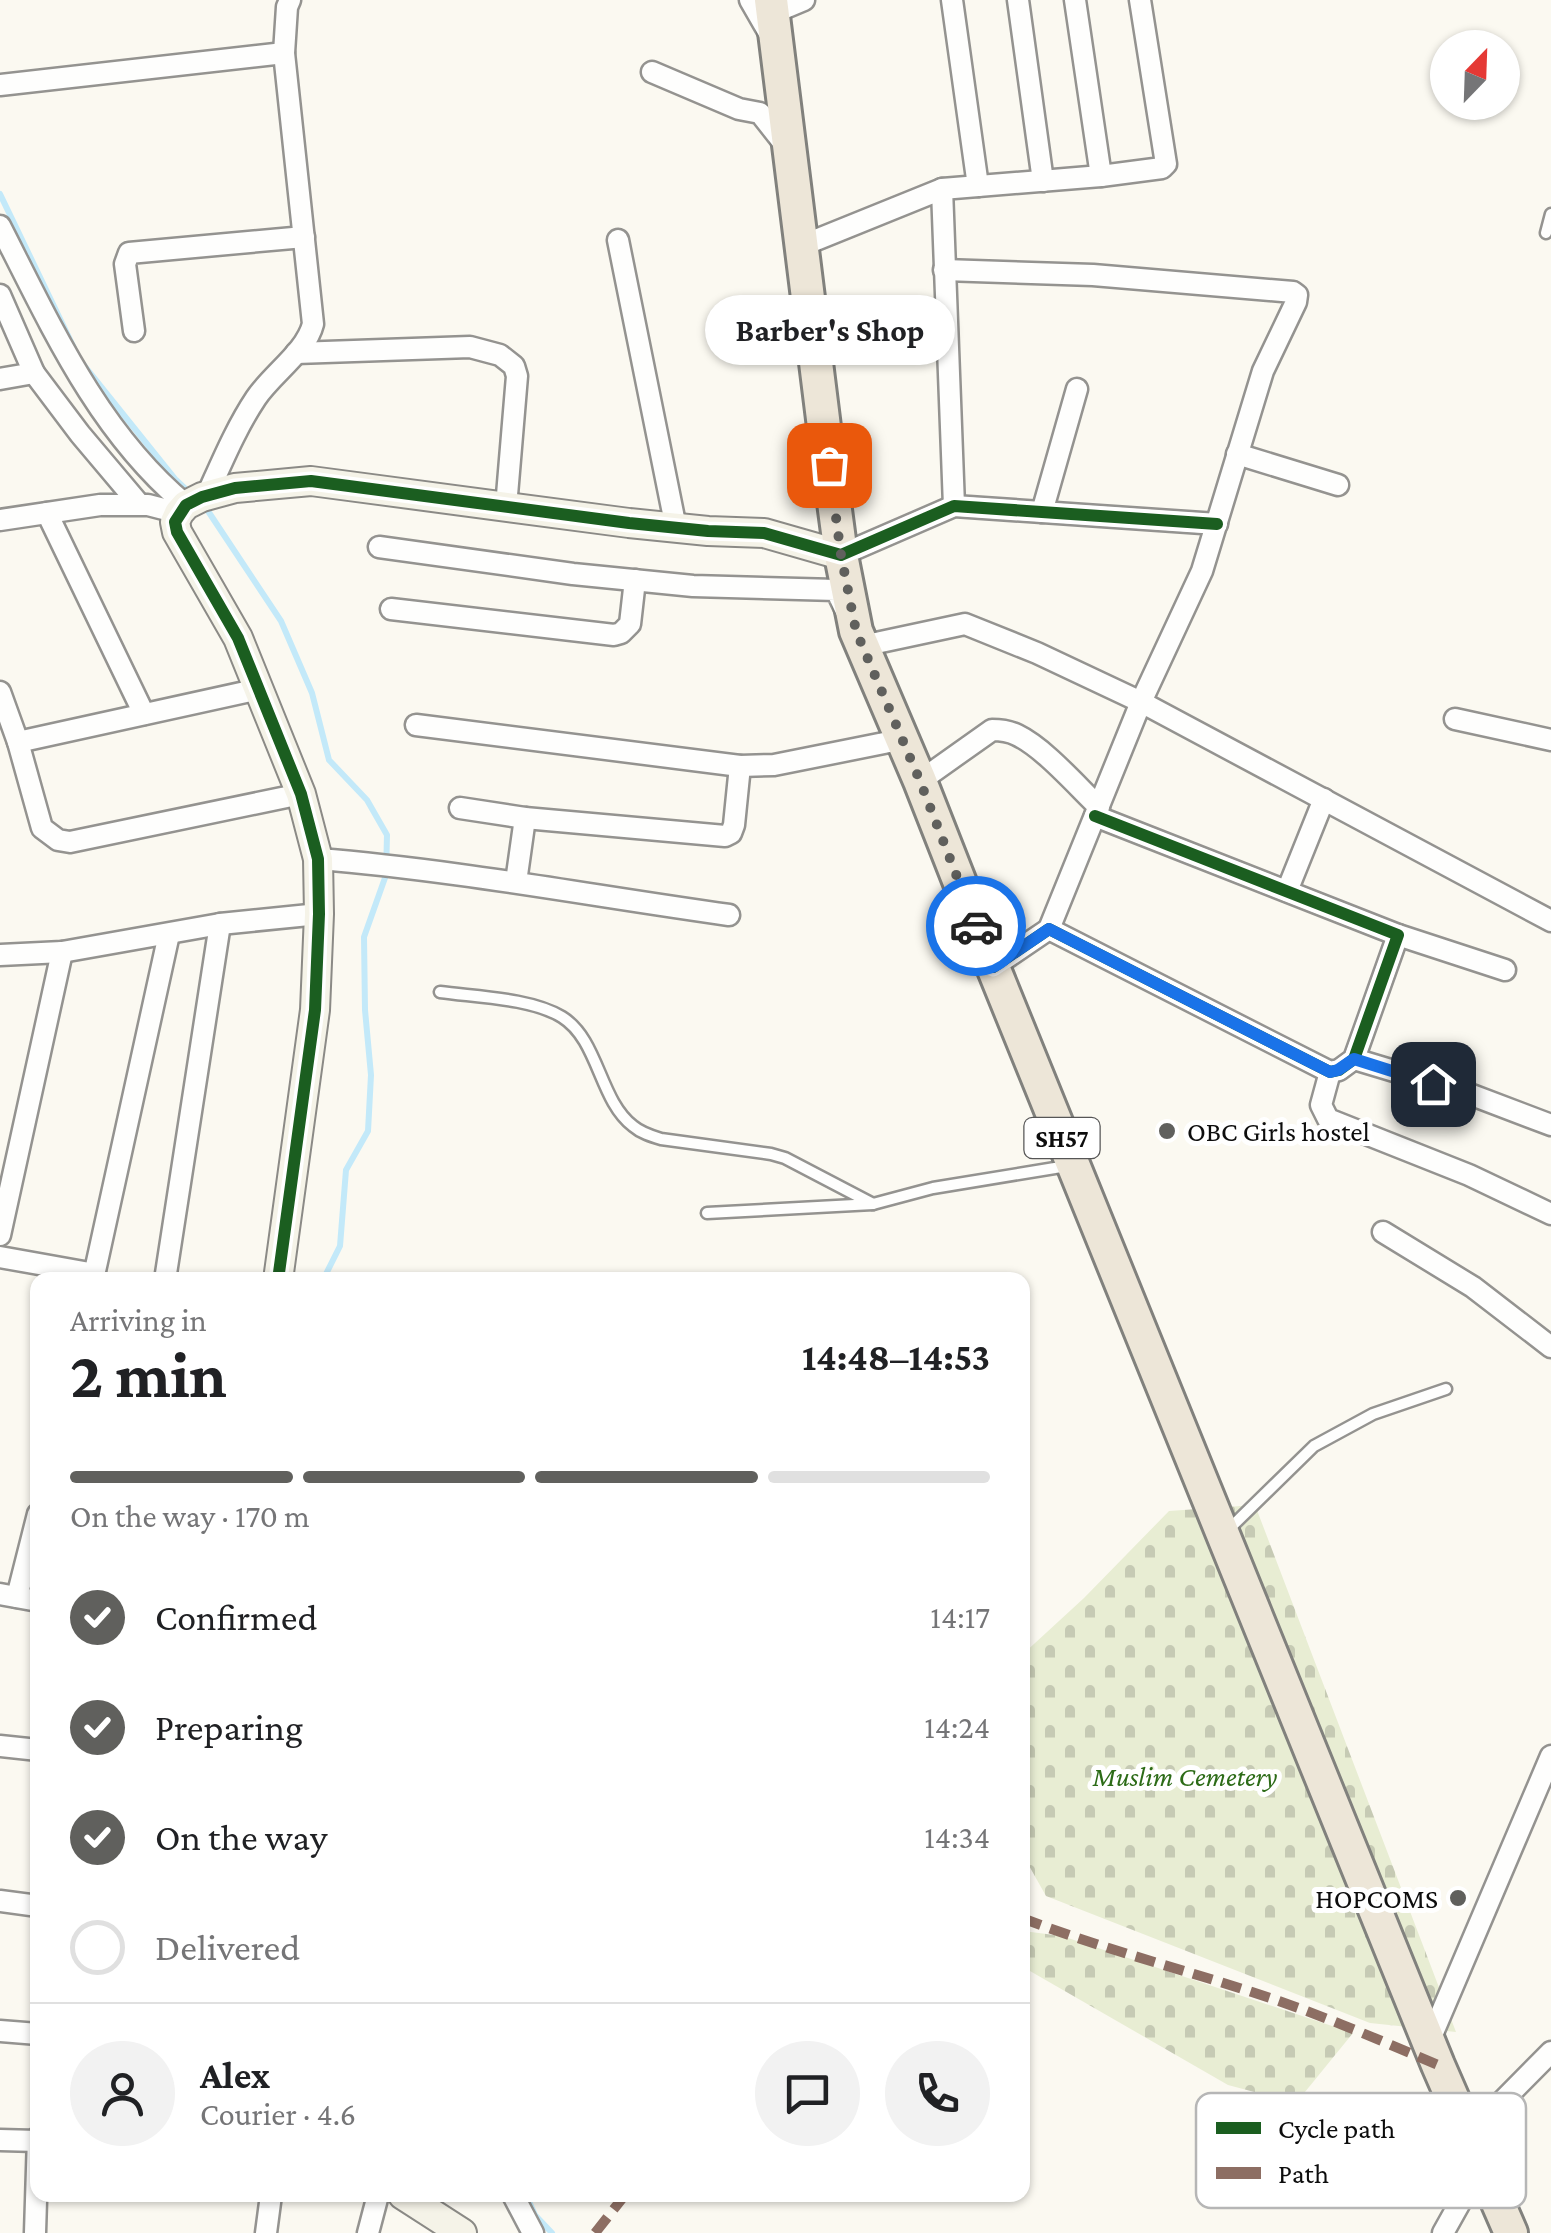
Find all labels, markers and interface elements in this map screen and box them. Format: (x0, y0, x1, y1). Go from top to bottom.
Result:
north arrow (1430, 30, 1520, 120)
map controls (1430, 30, 1520, 120)
callout: Barber's Shop (704, 295, 954, 365)
text: Barber's Shop (736, 312, 924, 348)
pin (787, 423, 872, 508)
icon: bag (802, 438, 857, 493)
courier (926, 876, 1026, 976)
icon: car (949, 899, 1004, 954)
pin (1391, 1042, 1476, 1127)
icon: home (1406, 1057, 1461, 1112)
place label: OBC Girls hostel (1187, 1116, 1370, 1147)
road number: SH57 (1024, 1118, 1100, 1158)
marker: OBC Girls hostel (1156, 1120, 1178, 1142)
text: Arriving in (70, 1302, 207, 1338)
text: 14:48–14:53 (802, 1336, 990, 1378)
text: 2 min (70, 1339, 227, 1411)
text: On the way · 170 m (70, 1498, 310, 1534)
icon: check (70, 1590, 125, 1645)
text: Confirmed (155, 1596, 318, 1638)
text: 14:17 (930, 1599, 990, 1635)
icon: check (70, 1700, 125, 1755)
text: Preparing (155, 1706, 303, 1748)
text: 14:24 (924, 1709, 990, 1745)
park label: Muslim Cemetery (1091, 1761, 1278, 1792)
icon: check (70, 1810, 125, 1865)
text: On the way (155, 1816, 327, 1858)
text: 14:34 (924, 1819, 990, 1855)
place label: HOPCOMS (1315, 1883, 1438, 1914)
marker: HOPCOMS (1447, 1887, 1469, 1909)
text: Delivered (155, 1926, 300, 1968)
button: person (70, 2041, 175, 2146)
button: chat (755, 2041, 860, 2146)
button: phone (885, 2041, 990, 2146)
text: Alex (200, 2054, 270, 2096)
legend (1196, 2093, 1526, 2208)
text: Courier · 4.6 (200, 2096, 356, 2132)
text: Cycle path (1278, 2113, 1395, 2144)
text: Path (1278, 2158, 1329, 2189)

